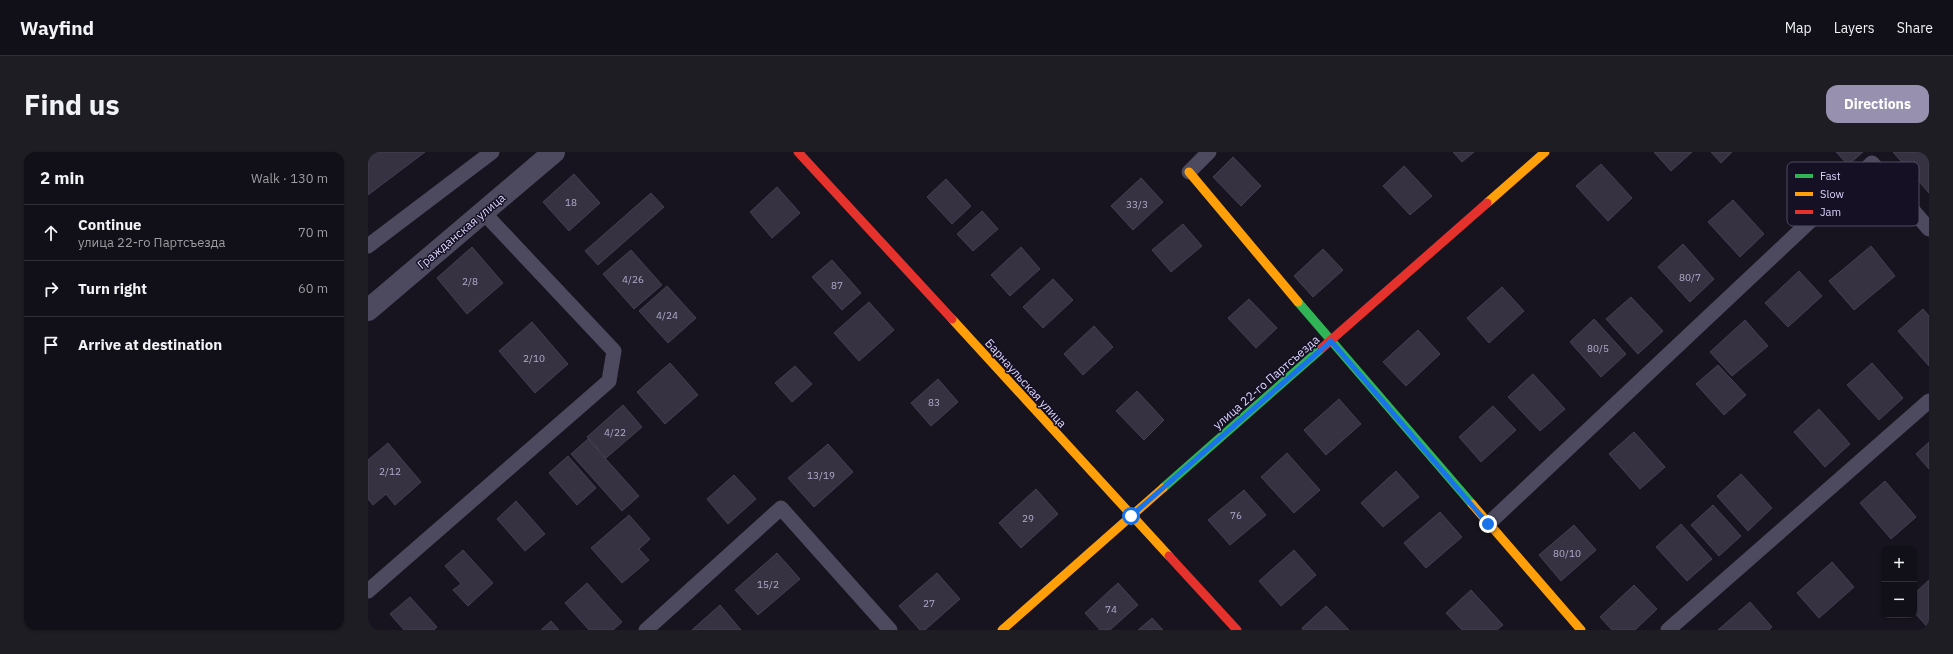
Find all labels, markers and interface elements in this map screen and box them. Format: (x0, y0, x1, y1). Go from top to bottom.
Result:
text: Wayfind (20, 16, 94, 40)
text: Map (1785, 19, 1812, 37)
text: Layers (1834, 19, 1875, 37)
text: Share (1897, 19, 1933, 37)
button: Directions (1826, 85, 1929, 123)
text: Find us (24, 86, 120, 123)
legend (1787, 162, 1919, 226)
text: 2 min (40, 167, 84, 189)
text: Fast (1820, 169, 1841, 183)
text: Walk · 130 m (251, 170, 328, 187)
text: Slow (1820, 187, 1844, 201)
street label: Гражданская улица (414, 189, 508, 272)
house number: 18 (565, 196, 577, 209)
house number: 33/3 (1126, 198, 1148, 211)
text: Jam (1820, 205, 1841, 219)
text: Continue (78, 215, 142, 234)
icon: ahead (40, 222, 62, 244)
text: 70 m (298, 224, 328, 241)
text: улица 22-го Партсъезда (78, 234, 226, 251)
house number: 80/7 (1679, 271, 1701, 284)
house number: 4/26 (622, 273, 644, 286)
house number: 2/8 (462, 275, 478, 288)
icon: right (40, 278, 62, 300)
text: Turn right (78, 279, 147, 298)
house number: 87 (831, 279, 843, 292)
text: 60 m (298, 280, 328, 297)
house number: 4/24 (656, 309, 678, 322)
street label: улица 22-го Партсъезда (1210, 331, 1323, 432)
icon: arrive (40, 334, 62, 356)
text: Arrive at destination (78, 335, 222, 354)
street label: Барнаульская улица (982, 335, 1070, 431)
house number: 80/5 (1587, 342, 1609, 355)
house number: 2/10 (523, 352, 545, 365)
house number: 83 (928, 396, 940, 409)
house number: 4/22 (604, 426, 626, 439)
house number: 2/12 (379, 465, 401, 478)
house number: 13/19 (807, 469, 835, 482)
route start (1122, 507, 1140, 525)
house number: 76 (1230, 509, 1242, 522)
house number: 29 (1022, 512, 1034, 525)
route end (1479, 515, 1497, 533)
map controls (1881, 546, 1917, 618)
button: + (1881, 546, 1917, 582)
house number: 80/10 (1553, 547, 1581, 560)
house number: 15/2 (757, 578, 779, 591)
button: − (1881, 582, 1917, 618)
house number: 27 (923, 597, 935, 610)
house number: 74 (1105, 603, 1117, 616)

